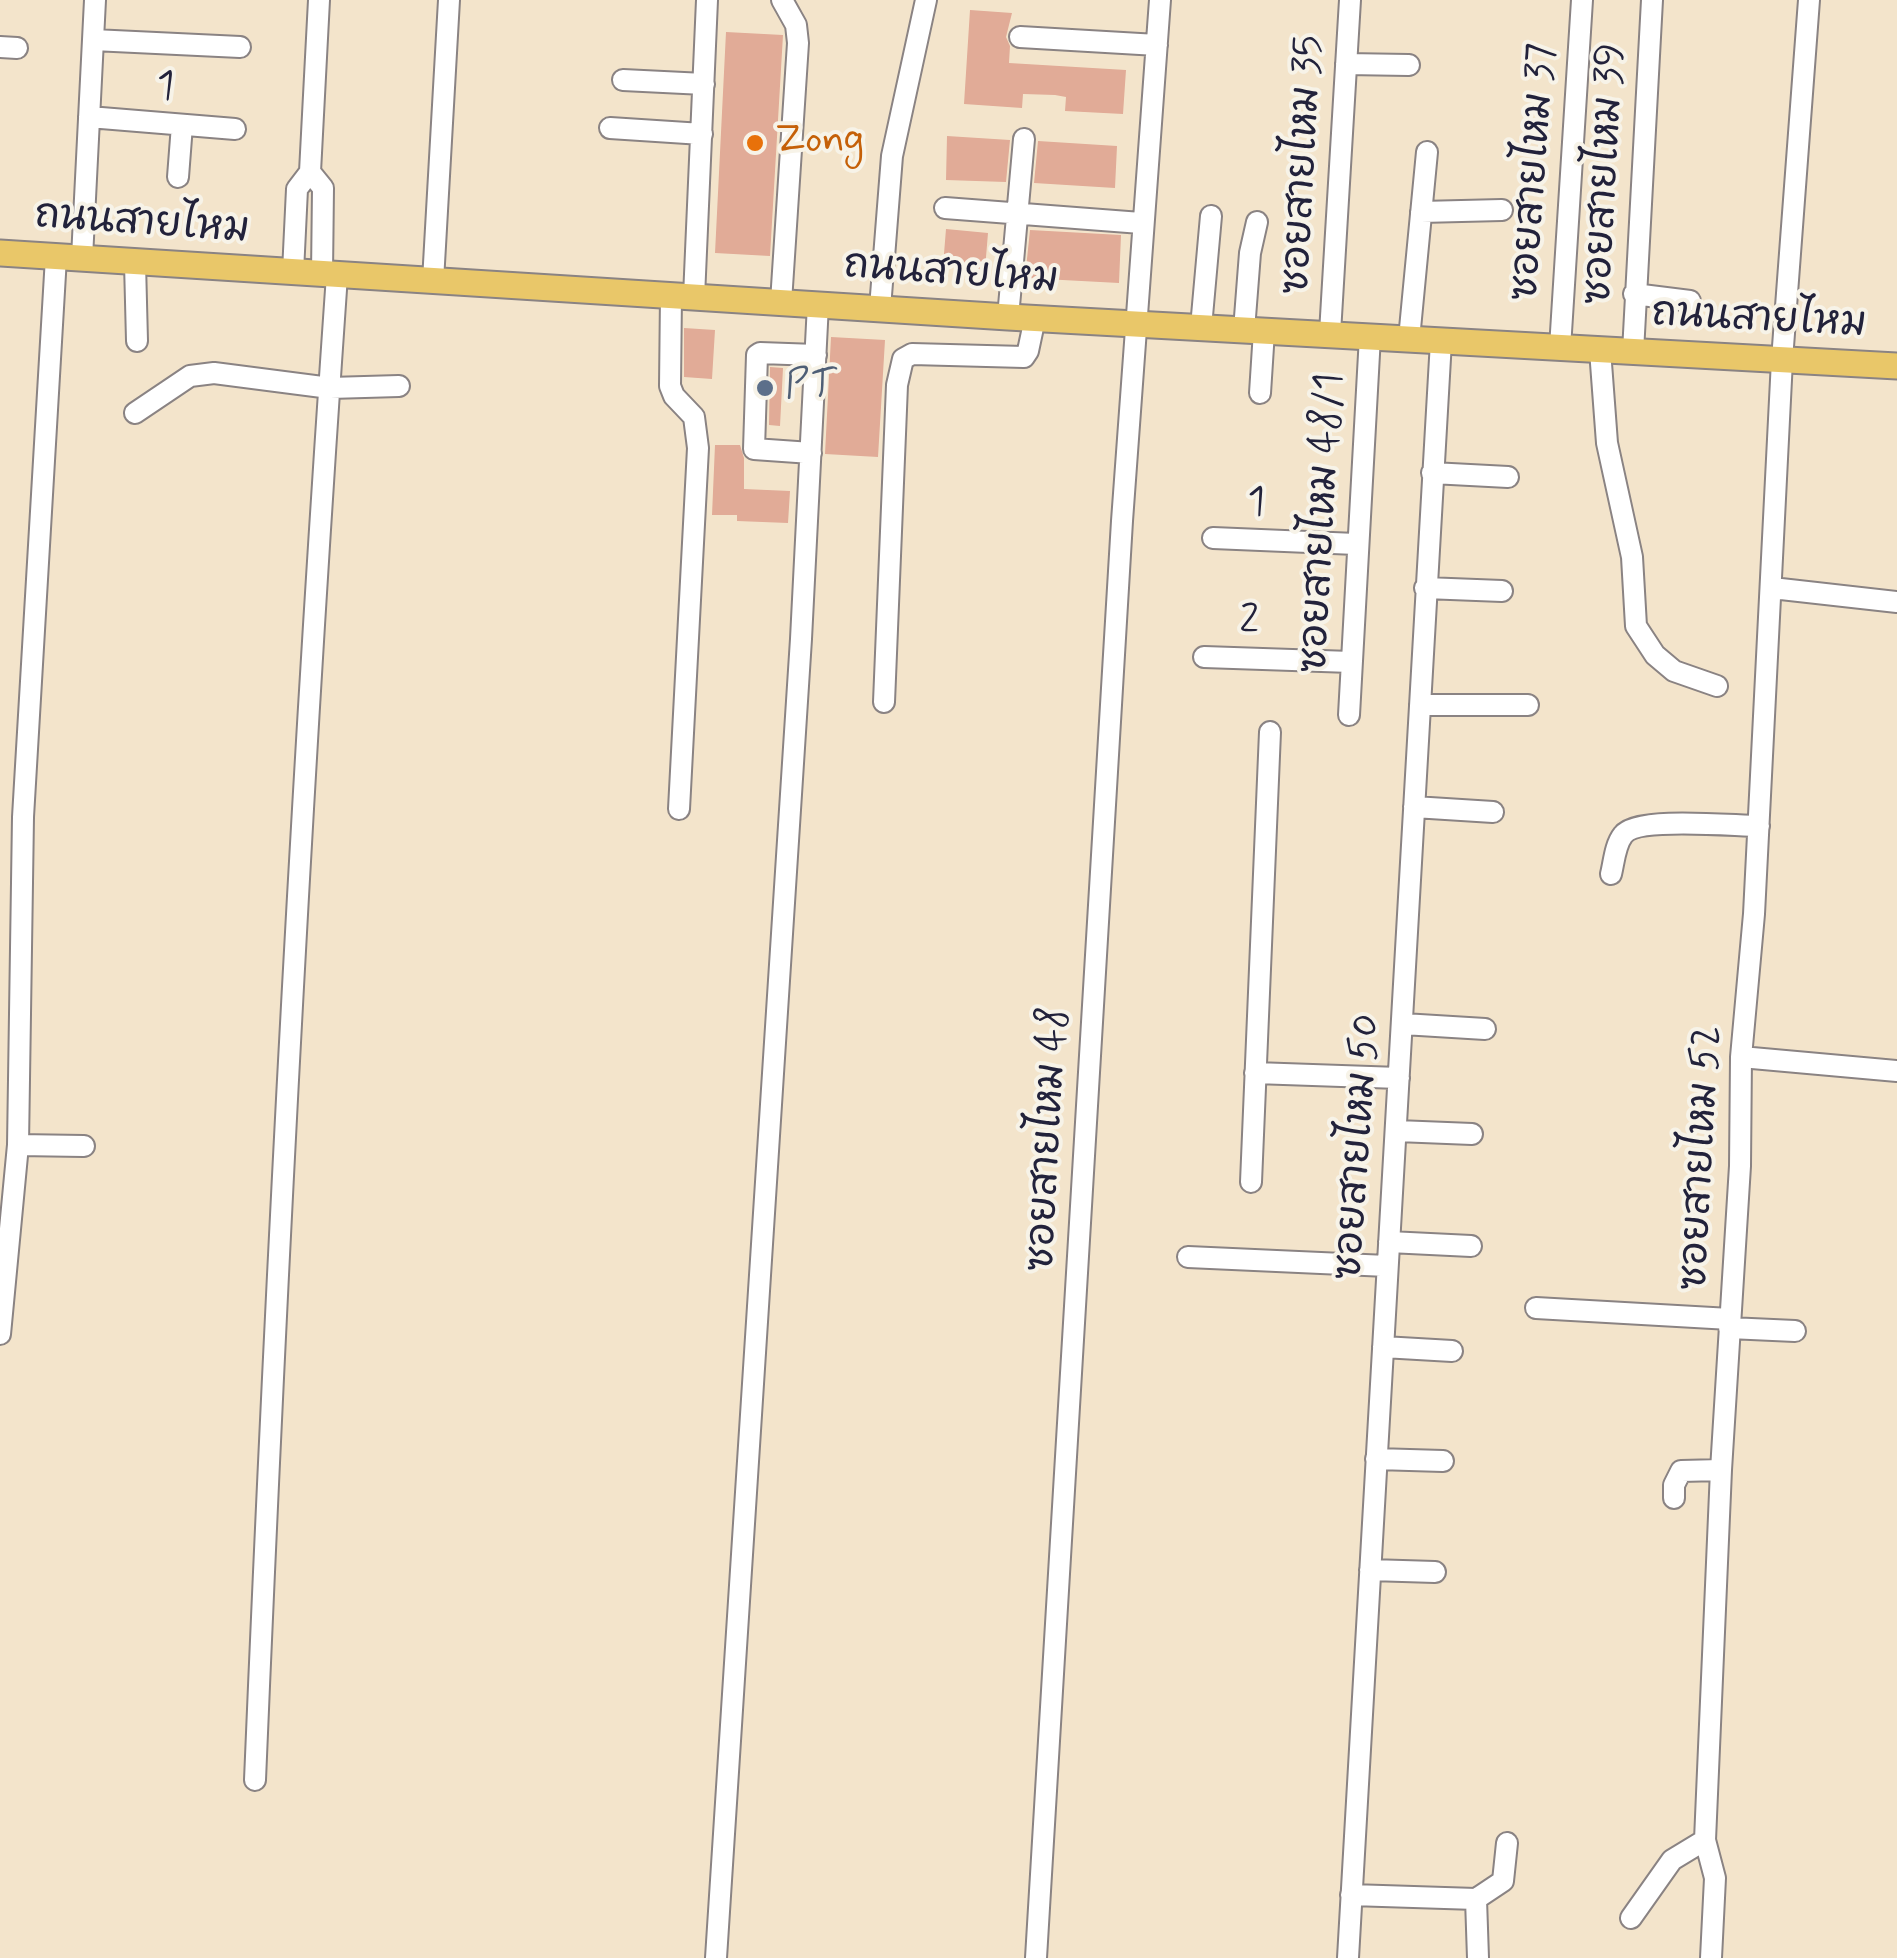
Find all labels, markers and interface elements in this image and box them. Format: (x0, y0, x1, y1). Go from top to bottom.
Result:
street label: ซอยสายไหม 35 (1274, 34, 1336, 296)
street label: ซอยสายไหม 37 (1503, 42, 1569, 302)
street label: ซอยสายไหม 39 (1576, 42, 1638, 306)
street label: 1 (154, 64, 176, 114)
place label: Zong (775, 119, 864, 167)
marker: Zong (744, 132, 766, 154)
street label: ถนนสายไหม (33, 194, 251, 256)
street label: ถนนสายไหม (842, 244, 1060, 306)
street label: ถนนสายไหม (1650, 291, 1868, 351)
place label: PT (785, 364, 836, 412)
street label: ซอยสายไหม 48/1 (1292, 372, 1356, 674)
marker: PT (754, 377, 776, 399)
street label: 1 (1246, 481, 1266, 529)
street label: 2 (1238, 599, 1260, 647)
street label: ซอยสายไหม 48 (1019, 1005, 1081, 1273)
street label: ซอยสายไหม 50 (1327, 1012, 1393, 1282)
street label: ซอยสายไหม 52 (1672, 1025, 1734, 1291)

